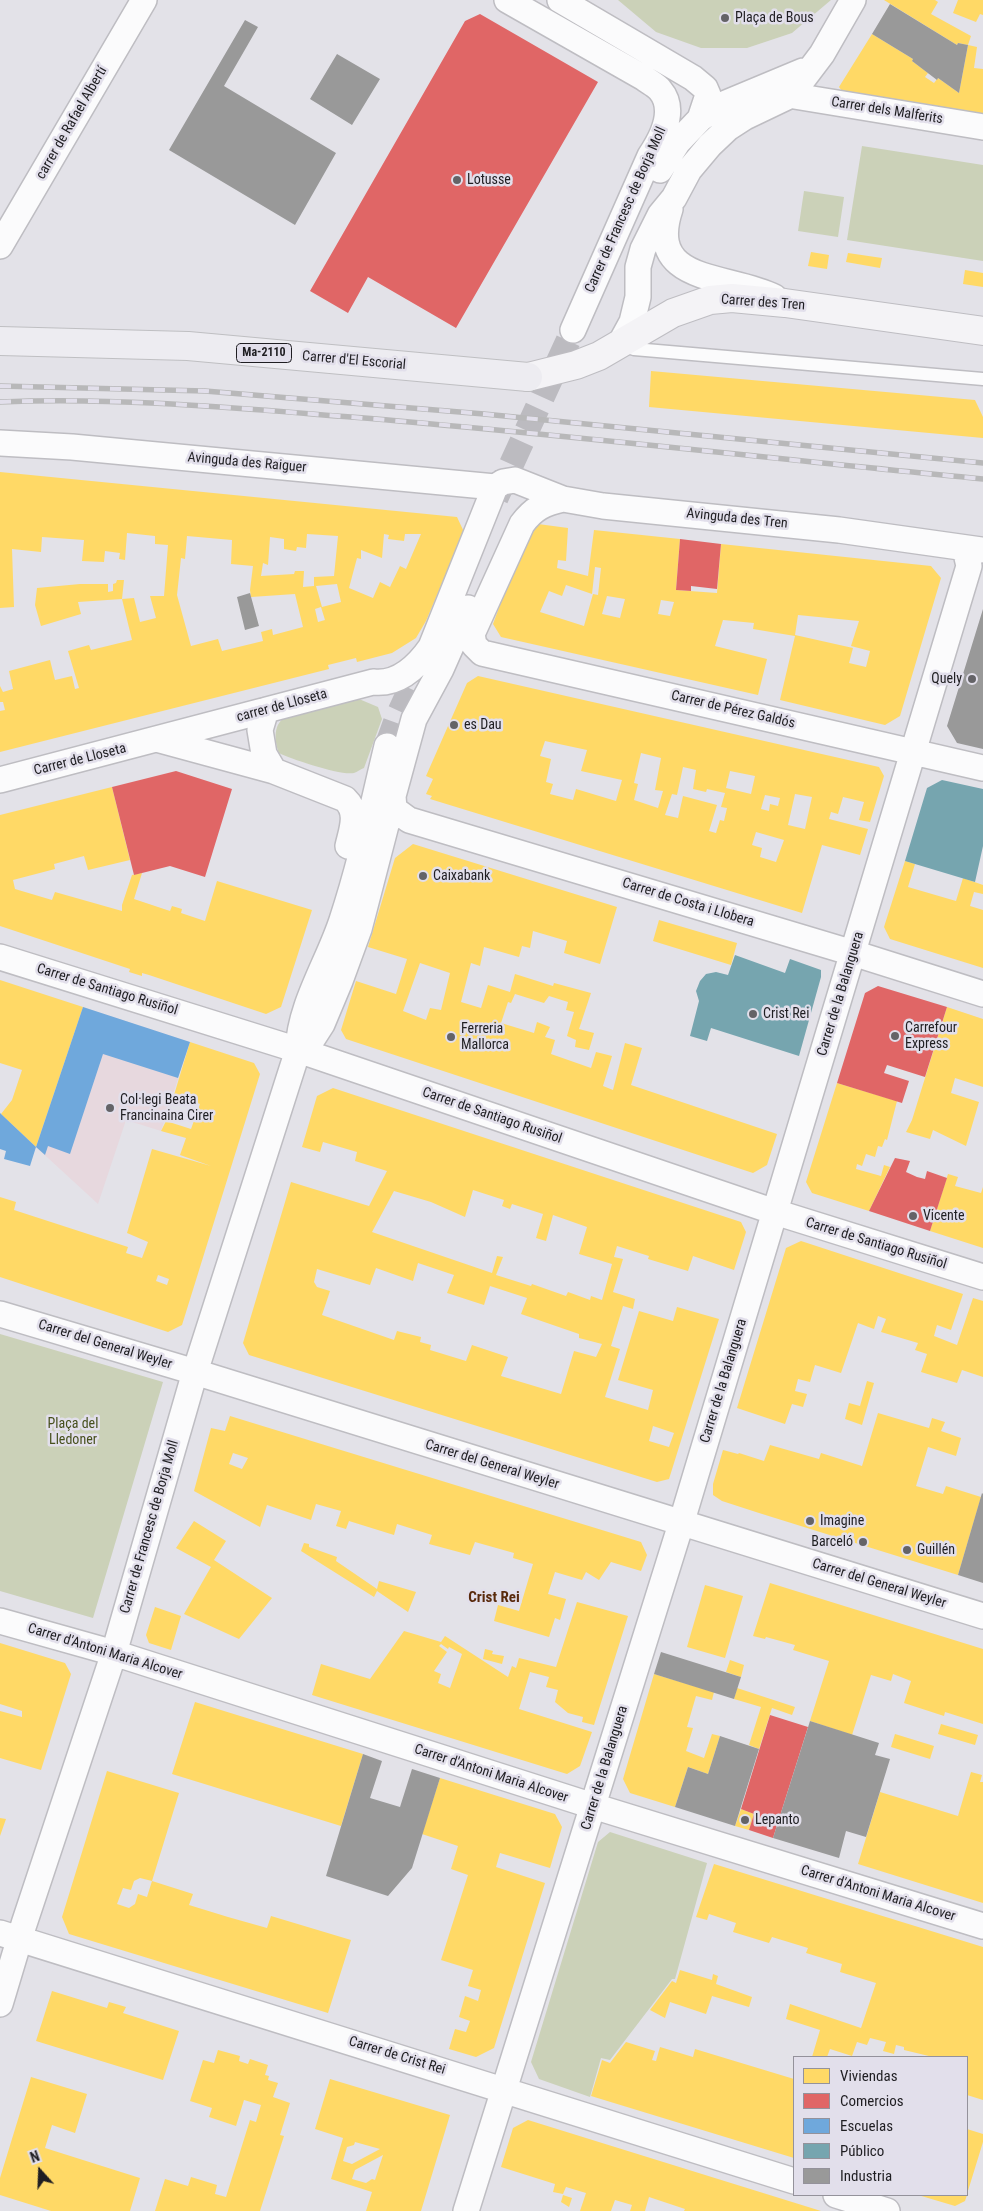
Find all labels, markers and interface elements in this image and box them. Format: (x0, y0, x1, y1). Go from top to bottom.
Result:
place label: Plaça de Bous (735, 10, 814, 26)
marker: Plaça de Bous (719, 12, 731, 24)
street label: carrer de Rafael Albertí (33, 64, 111, 182)
street label: Carrer dels Malferits (830, 94, 944, 128)
street label: Carrer de Francesc de Borja Moll (582, 125, 670, 295)
place label: Lotusse (467, 172, 511, 188)
marker: Lotusse (451, 174, 463, 186)
street label: Carrer des Tren (720, 292, 806, 314)
road number: Ma-2110 (236, 343, 292, 362)
street label: Carrer d'El Escorial (301, 348, 407, 374)
street label: Avinguda des Raiguer (187, 449, 307, 477)
street label: Avinguda des Tren (686, 505, 788, 533)
place label: Quely (931, 671, 962, 687)
marker: Quely (966, 673, 978, 685)
street label: carrer de Lloseta (235, 686, 329, 726)
street label: Carrer de Pérez Galdós (669, 688, 797, 732)
place label: es Dau (464, 717, 502, 733)
marker: es Dau (448, 719, 460, 731)
street label: Carrer de Lloseta (32, 740, 128, 780)
place label: Caixabank (433, 868, 490, 884)
marker: Caixabank (417, 870, 429, 882)
street label: Carrer de Costa i Llobera (620, 875, 756, 931)
street label: Carrer de la Balanguera (814, 930, 868, 1058)
street label: Carrer de Santiago Rusiñol (34, 961, 180, 1019)
place label: Crist Rei (763, 1006, 809, 1022)
marker: Crist Rei (747, 1008, 759, 1020)
place label: Carrefour Express (905, 1020, 957, 1052)
place label: Ferreria Mallorca (461, 1021, 509, 1054)
marker: Carrefour Express (889, 1030, 901, 1042)
marker: Ferreria Mallorca (445, 1031, 457, 1043)
street label: Carrer de Santiago Rusiñol (420, 1084, 564, 1148)
place label: Col·legi Beata Francinaina Cirer (120, 1092, 213, 1124)
marker: Col·legi Beata Francinaina Cirer (104, 1102, 116, 1114)
place label: Vicente (923, 1208, 965, 1224)
marker: Vicente (907, 1210, 919, 1222)
street label: Carrer de Santiago Rusiñol (803, 1215, 949, 1273)
street label: Carrer del General Weyler (36, 1317, 174, 1373)
street label: Carrer de la Balanguera (697, 1317, 751, 1445)
park label: Plaça del Lledoner (48, 1416, 98, 1448)
street label: Carrer del General Weyler (423, 1437, 561, 1493)
street label: Carrer de Francesc de Borja Moll (117, 1438, 183, 1616)
place label: Imagine (820, 1513, 864, 1529)
marker: Imagine (804, 1515, 816, 1527)
place label: Barceló (811, 1534, 853, 1550)
marker: Barceló (857, 1536, 869, 1548)
place label: Guillén (917, 1542, 955, 1558)
marker: Guillén (901, 1544, 913, 1556)
street label: Carrer del General Weyler (810, 1556, 948, 1612)
district label: Crist Rei (468, 1589, 520, 1607)
street label: Carrer d'Antoni Maria Alcover (26, 1620, 184, 1684)
street label: Carrer de la Balanguera (578, 1704, 632, 1832)
street label: Carrer d'Antoni Maria Alcover (412, 1741, 570, 1807)
place label: Lepanto (755, 1812, 800, 1828)
marker: Lepanto (739, 1814, 751, 1826)
street label: Carrer d'Antoni Maria Alcover (799, 1862, 957, 1926)
street label: Carrer de Crist Rei (347, 2033, 447, 2079)
legend (793, 2056, 968, 2196)
text: Viviendas (840, 2067, 897, 2085)
text: Comercios (840, 2092, 904, 2110)
text: Escuelas (840, 2117, 893, 2135)
text: Público (840, 2142, 884, 2160)
north arrow (15, 2146, 65, 2196)
text: N (28, 2148, 42, 2166)
text: Industria (840, 2167, 892, 2185)

